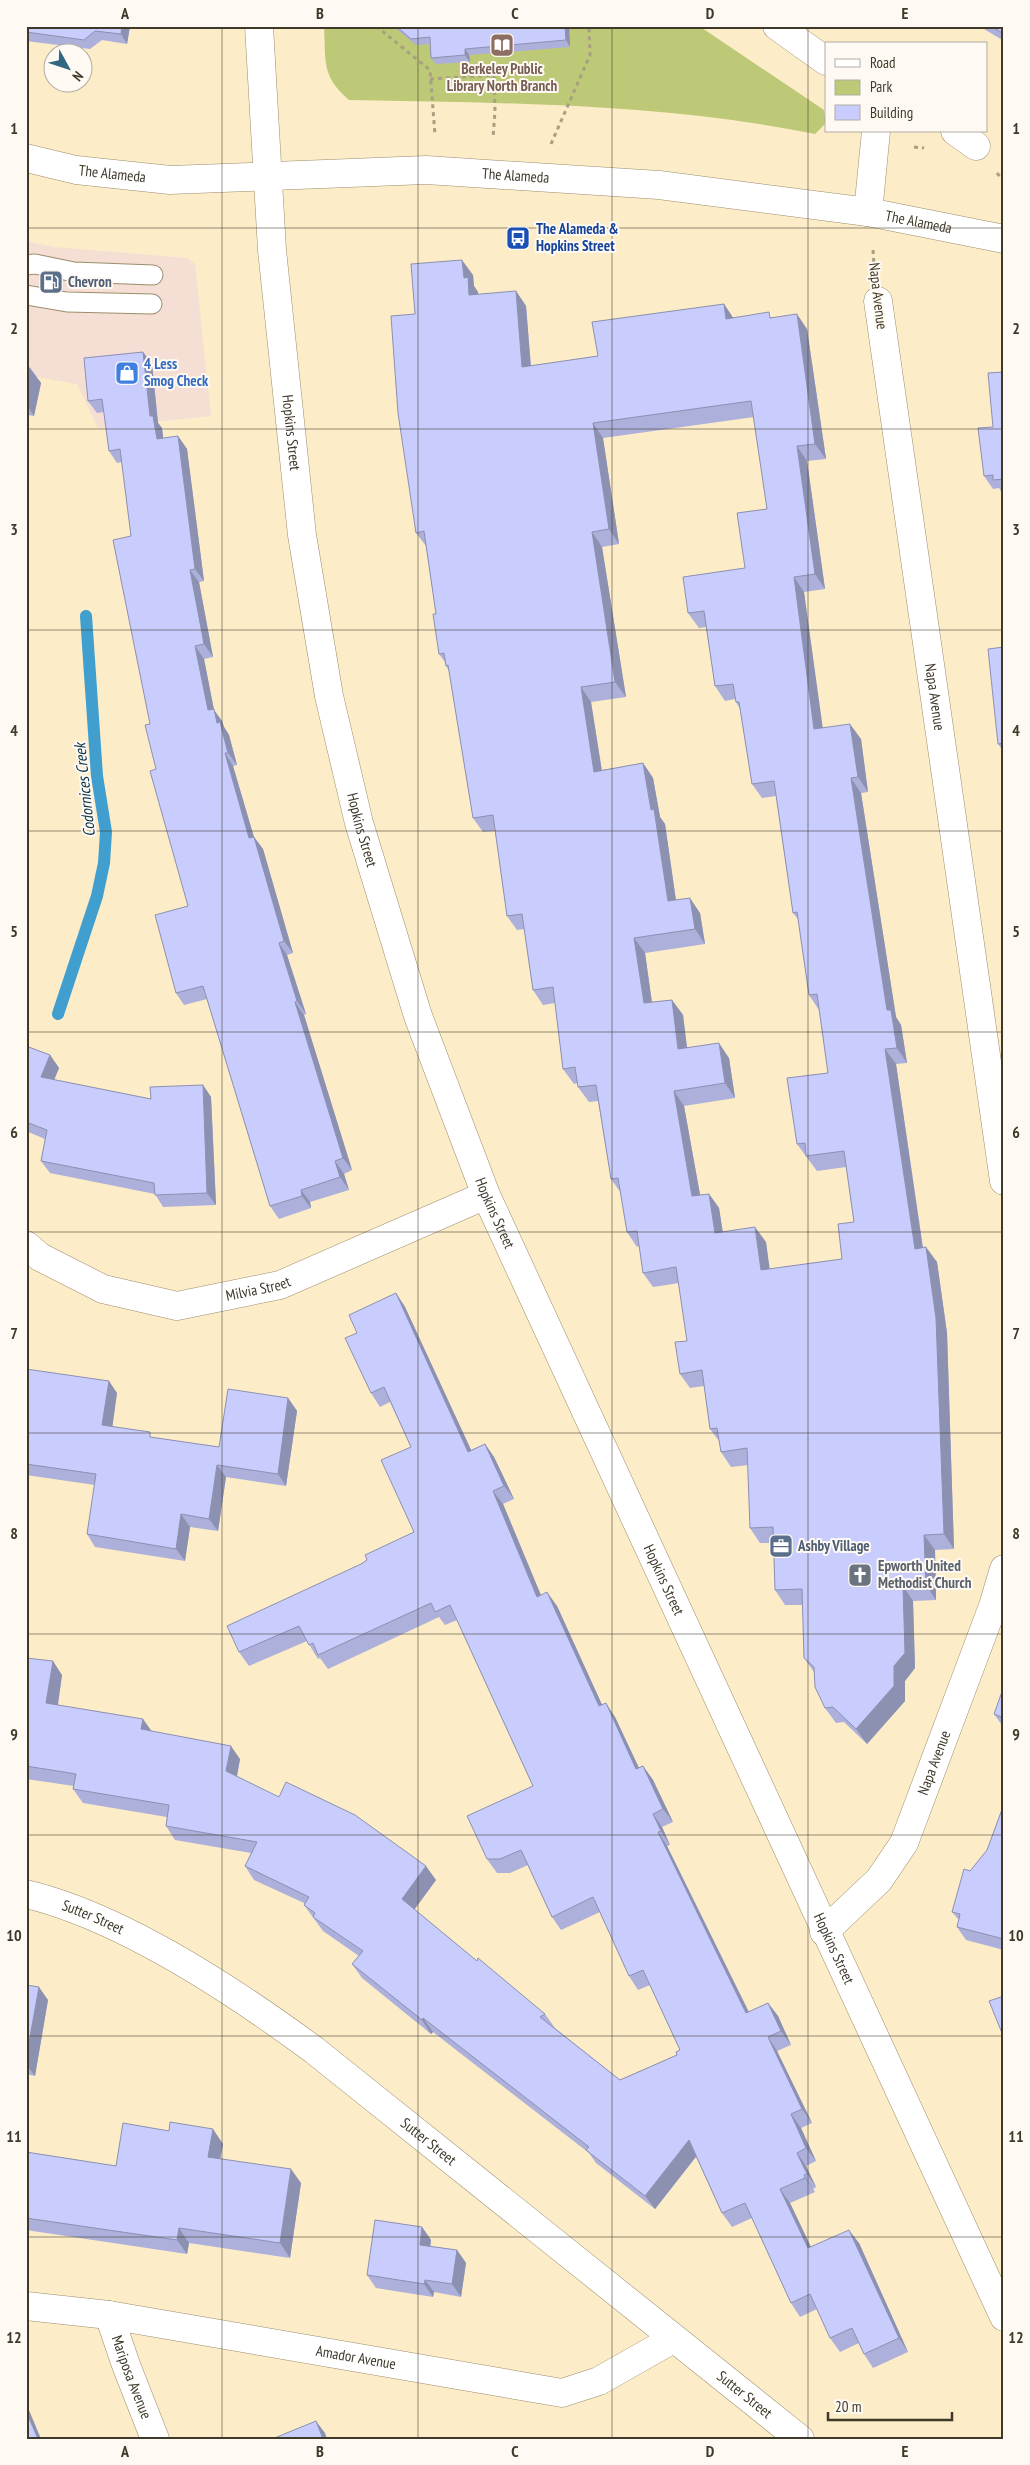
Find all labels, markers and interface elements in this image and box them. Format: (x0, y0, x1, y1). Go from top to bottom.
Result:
text: A (120, 3, 130, 23)
text: B (316, 3, 324, 23)
text: C (511, 3, 519, 23)
text: D (706, 3, 715, 23)
text: E (902, 3, 909, 23)
library icon: Berkeley Public Library North Branch (489, 32, 515, 58)
north arrow (42, 42, 92, 92)
legend (825, 42, 988, 132)
text: Road (870, 53, 896, 72)
place label: Berkeley Public Library North Branch (447, 59, 557, 95)
text: N (69, 68, 87, 85)
text: Park (870, 77, 892, 96)
text: Building (870, 103, 913, 122)
text: 1 (10, 118, 18, 138)
text: 1 (1012, 118, 1020, 138)
street label: The Alameda (78, 160, 147, 186)
street label: The Alameda (481, 164, 550, 187)
street label: The Alameda (884, 206, 954, 237)
place label: The Alameda & Hopkins Street (536, 219, 619, 255)
bus stop icon: The Alameda & Hopkins Street (505, 225, 531, 251)
street label: Napa Avenue (865, 261, 892, 331)
fuel station icon: Chevron (38, 269, 64, 295)
place label: Chevron (68, 272, 112, 291)
text: 2 (10, 318, 18, 338)
text: 2 (1012, 318, 1020, 338)
place label: 4 Less Smog Check (144, 354, 209, 390)
shop icon: 4 Less Smog Check (114, 360, 140, 386)
street label: Hopkins Street (278, 394, 305, 471)
text: 3 (10, 519, 18, 539)
text: 3 (1012, 519, 1020, 539)
street label: Napa Avenue (921, 662, 949, 732)
text: 4 (10, 720, 18, 740)
text: 4 (1012, 720, 1020, 740)
water label: Codornices Creek (69, 740, 99, 838)
street label: Hopkins Street (343, 791, 382, 869)
text: 5 (10, 921, 18, 941)
text: 5 (1012, 921, 1020, 941)
text: 6 (10, 1122, 18, 1142)
text: 6 (1012, 1122, 1020, 1142)
street label: Hopkins Street (471, 1175, 519, 1251)
street label: Milvia Street (224, 1272, 293, 1305)
text: 7 (10, 1323, 18, 1343)
text: 7 (1012, 1323, 1020, 1343)
text: 8 (10, 1523, 18, 1543)
text: 8 (1012, 1523, 1020, 1543)
office icon: Ashby Village (768, 1533, 794, 1559)
place label: Ashby Village (797, 1536, 870, 1555)
street label: Hopkins Street (640, 1541, 689, 1618)
place label: Epworth United Methodist Church (878, 1556, 972, 1592)
church icon: Epworth United Methodist Church (847, 1562, 873, 1588)
text: 9 (10, 1724, 18, 1744)
text: 9 (1012, 1724, 1020, 1744)
street label: Napa Avenue (913, 1728, 954, 1798)
street label: Sutter Street (60, 1895, 127, 1938)
street label: Hopkins Street (810, 1910, 859, 1987)
text: 10 (6, 1925, 22, 1945)
text: 10 (1008, 1925, 1024, 1945)
street label: Sutter Street (397, 2113, 460, 2169)
text: 11 (6, 2126, 22, 2146)
text: 11 (1008, 2126, 1024, 2146)
text: 12 (6, 2327, 22, 2347)
text: 12 (1008, 2327, 1024, 2347)
street label: Mariposa Avenue (108, 2333, 156, 2421)
street label: Amador Avenue (315, 2341, 397, 2373)
street label: Sutter Street (713, 2366, 776, 2422)
scale bar (828, 2390, 951, 2422)
text: 20 m (835, 2397, 861, 2416)
text: A (120, 2441, 130, 2461)
text: B (316, 2441, 324, 2461)
text: C (511, 2441, 519, 2461)
text: D (706, 2441, 715, 2461)
text: E (902, 2441, 909, 2461)

